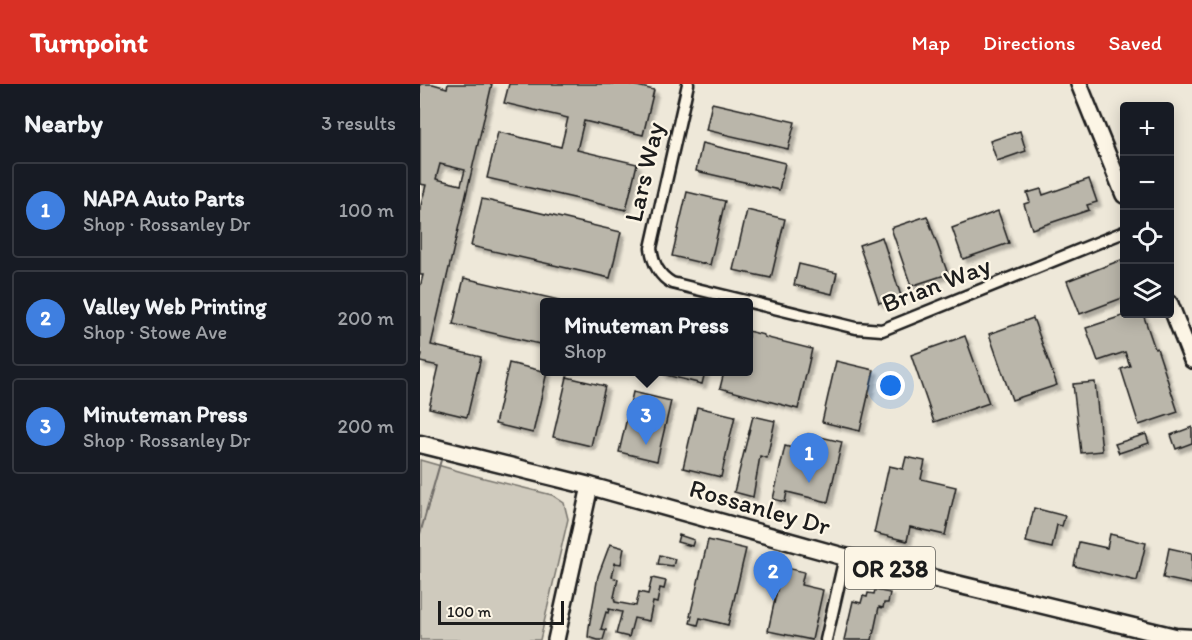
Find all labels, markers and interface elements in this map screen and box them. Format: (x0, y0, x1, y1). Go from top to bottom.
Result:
text: Turnpoint (30, 25, 148, 59)
text: Map (912, 30, 950, 55)
text: Directions (983, 30, 1075, 55)
text: Saved (1108, 30, 1162, 55)
map controls (1120, 102, 1174, 318)
button: + (1120, 102, 1174, 156)
text: Nearby (24, 107, 103, 139)
text: 3 results (321, 111, 396, 135)
street label: Lars Way (617, 119, 671, 225)
button: − (1120, 156, 1174, 210)
text: NAPA Auto Parts (83, 185, 245, 212)
text: 1 (41, 198, 50, 222)
text: 100 m (339, 198, 394, 222)
button: locate (1120, 210, 1174, 264)
text: Shop · Rossanley Dr (83, 212, 250, 236)
street label: Brian Way (877, 249, 995, 319)
button: layers (1120, 264, 1174, 318)
text: Valley Web Printing (83, 293, 266, 320)
popup (540, 298, 753, 376)
text: 2 (40, 306, 51, 330)
text: 200 m (338, 306, 394, 330)
text: Minuteman Press (564, 312, 729, 339)
text: Shop · Stowe Ave (83, 320, 227, 344)
text: Shop (564, 339, 606, 363)
your location (876, 371, 905, 400)
pin: 3 (626, 396, 666, 445)
text: Minuteman Press (83, 401, 248, 428)
text: 3 (40, 414, 51, 438)
text: 200 m (338, 414, 394, 438)
text: Shop · Rossanley Dr (83, 428, 250, 452)
pin: 1 (790, 434, 828, 483)
street label: Rossanley Dr (686, 472, 835, 543)
road number: OR 238 (845, 547, 935, 589)
pin: 2 (754, 552, 792, 601)
scale bar (438, 598, 564, 626)
text: 100 m (447, 602, 491, 621)

